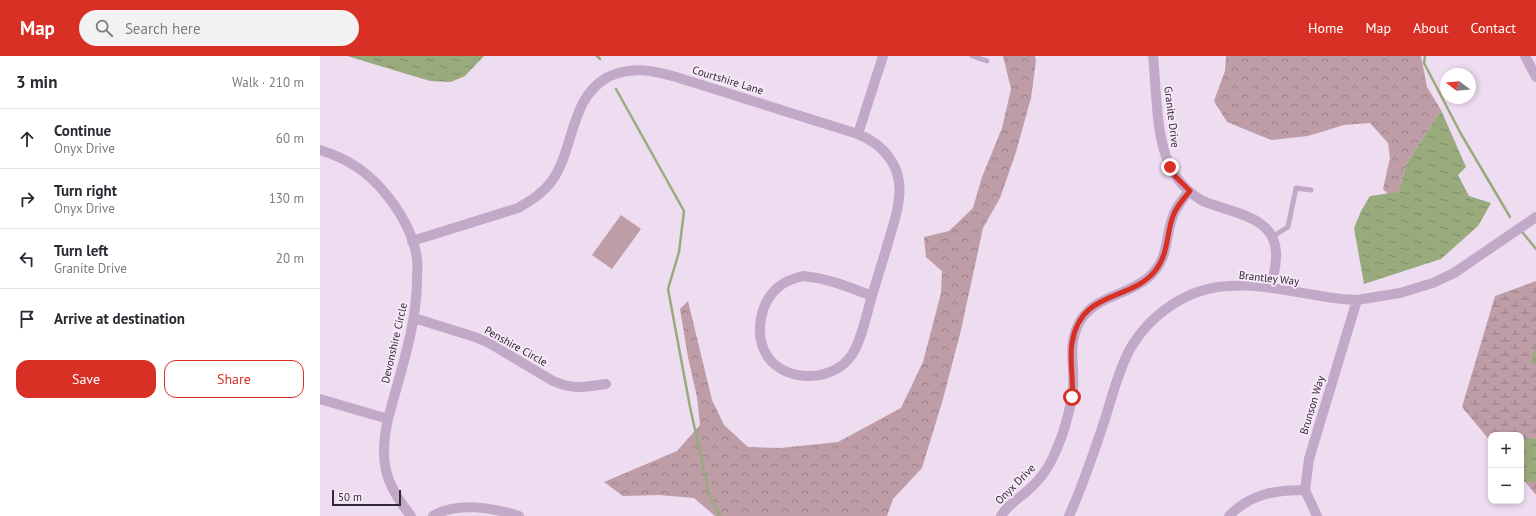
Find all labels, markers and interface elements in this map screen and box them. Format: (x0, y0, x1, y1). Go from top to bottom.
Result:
search box (79, 10, 359, 46)
text: Map (20, 16, 55, 40)
icon: search (93, 17, 115, 39)
text: Search here (125, 19, 201, 38)
text: Home (1308, 19, 1343, 37)
text: Map (1365, 19, 1391, 37)
text: About (1413, 19, 1449, 37)
text: Contact (1471, 19, 1516, 37)
street label: Courtshire Lane (691, 62, 766, 98)
north arrow (1440, 68, 1476, 104)
text: 3 min (16, 71, 57, 93)
text: Walk · 210 m (232, 74, 304, 91)
street label: Granite Drive (1161, 86, 1183, 149)
text: Continue (54, 121, 111, 140)
icon: ahead (16, 128, 38, 150)
text: 60 m (276, 130, 304, 147)
text: Onyx Drive (54, 140, 115, 157)
route end (1161, 158, 1179, 176)
text: Turn right (54, 181, 117, 200)
icon: right (16, 188, 38, 210)
text: 130 m (269, 190, 304, 207)
text: Onyx Drive (54, 200, 115, 217)
text: Turn left (54, 241, 108, 260)
icon: left (16, 248, 38, 270)
text: 20 m (276, 250, 304, 267)
text: Granite Drive (54, 260, 127, 277)
street label: Brantley Way (1238, 268, 1301, 288)
street label: Devonshire Circle (378, 301, 410, 385)
icon: arrive (16, 308, 38, 330)
text: Arrive at destination (54, 309, 185, 328)
street label: Penshire Circle (482, 323, 550, 369)
button: Save (16, 360, 156, 398)
button: Share (164, 360, 304, 398)
street label: Brunson Way (1296, 373, 1328, 436)
route start (1063, 388, 1081, 406)
map controls (1488, 432, 1524, 504)
button: + (1488, 432, 1524, 468)
street label: Onyx Drive (992, 461, 1038, 507)
button: − (1488, 468, 1524, 504)
scale bar (332, 488, 401, 507)
text: 50 m (338, 490, 362, 504)

